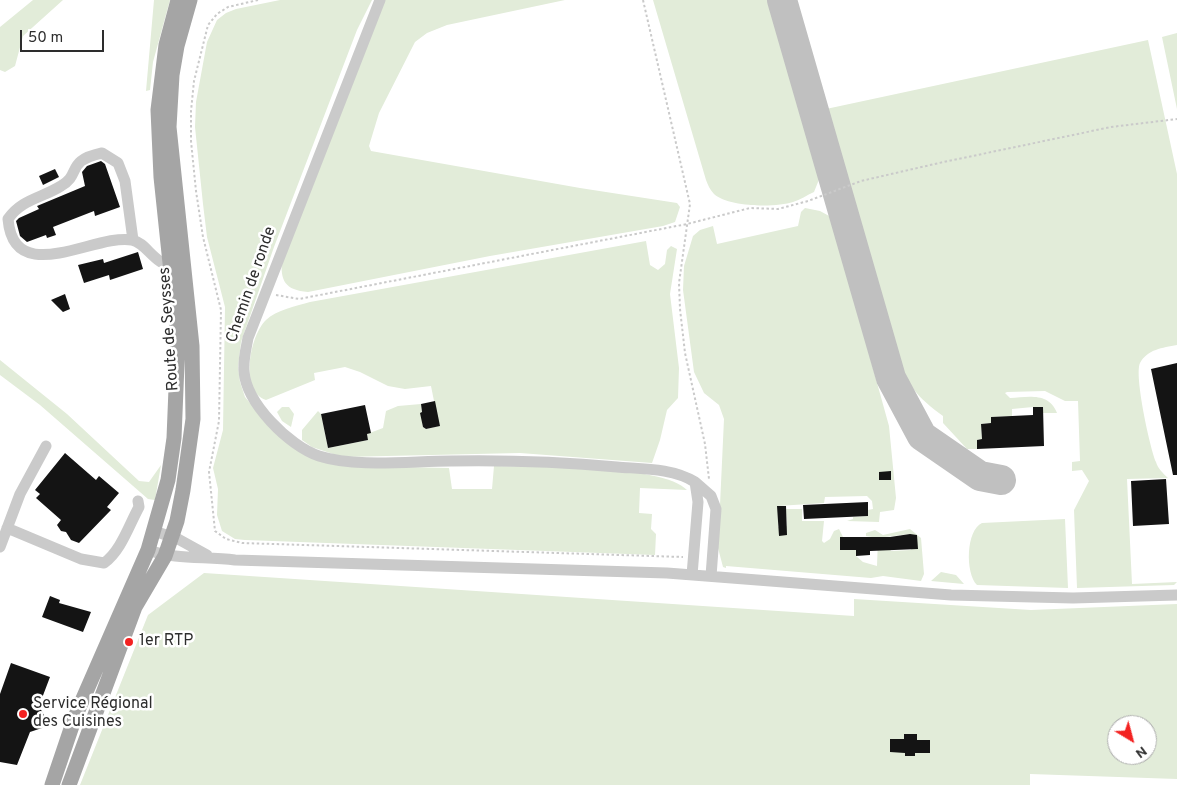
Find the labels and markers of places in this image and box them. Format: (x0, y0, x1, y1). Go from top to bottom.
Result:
place label: 1er RTP (139, 632, 193, 652)
marker: 1er RTP (123, 636, 135, 648)
place label: Service Régional des Cuisines (33, 695, 153, 733)
marker: Service Régional des Cuisines (17, 708, 29, 720)

